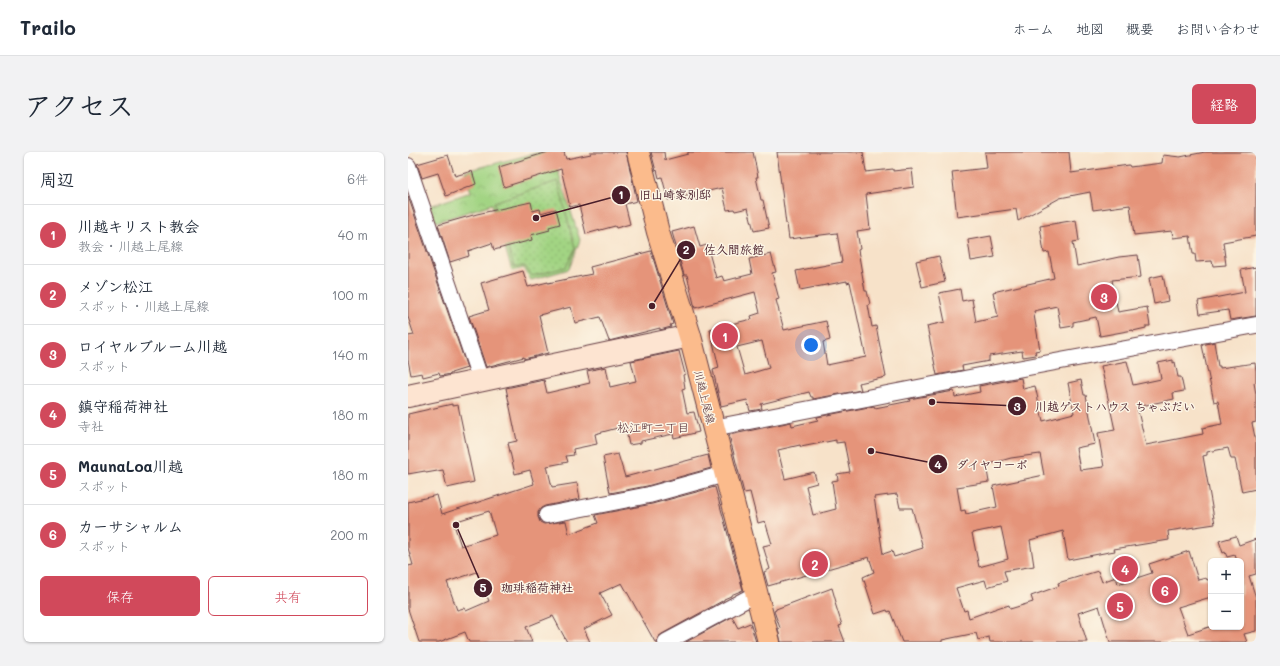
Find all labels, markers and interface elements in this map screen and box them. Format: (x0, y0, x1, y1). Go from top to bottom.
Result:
text: Trailo (20, 15, 76, 40)
text: ホーム (1013, 19, 1054, 38)
text: 地図 (1076, 19, 1104, 38)
text: 概要 (1126, 19, 1154, 38)
text: お問い合わせ (1176, 19, 1260, 38)
button: 経路 (1192, 84, 1256, 124)
text: アクセス (24, 87, 134, 123)
text: 周辺 (40, 168, 74, 190)
text: 6件 (347, 170, 368, 187)
callout: 旧山崎家別邸 (611, 183, 719, 207)
text: 1 (618, 186, 624, 202)
text: 旧山崎家別邸 (639, 186, 711, 202)
text: 川越キリスト教会 (78, 216, 199, 236)
text: 1 (50, 226, 56, 243)
text: 40 m (338, 226, 368, 243)
text: 教会 · 川越上尾線 (78, 237, 183, 254)
callout: 佐久間旅館 (676, 238, 772, 262)
text: 2 (683, 241, 690, 257)
text: 佐久間旅館 (704, 241, 764, 257)
text: メゾン松江 (78, 276, 153, 296)
pin: 3 (1091, 282, 1117, 312)
text: 2 (49, 286, 57, 303)
text: 100 m (332, 286, 368, 303)
text: スポット · 川越上尾線 (78, 297, 209, 314)
pin: 1 (712, 321, 738, 351)
your location (801, 335, 821, 355)
text: ロイヤルブルーム川越 (78, 336, 227, 356)
text: 3 (49, 346, 57, 363)
text: 140 m (332, 346, 368, 363)
text: スポット (78, 357, 130, 374)
street label: 川越上尾線 (691, 369, 719, 425)
callout: 川越ゲストハウス ちゃぶだい (1007, 394, 1203, 418)
text: 鎮守稲荷神社 (78, 396, 168, 416)
text: 3 (1013, 398, 1021, 414)
text: 川越ゲストハウス ちゃぶだい (1035, 398, 1195, 414)
text: 4 (49, 406, 57, 423)
text: 180 m (332, 406, 368, 423)
text: 寺社 (78, 417, 104, 434)
district label: 松江町二丁目 (617, 419, 689, 435)
callout: ダイヤコーポ (928, 452, 1036, 476)
text: MaunaLoa川越 (78, 456, 183, 476)
text: 4 (934, 456, 942, 472)
text: ダイヤコーポ (957, 456, 1027, 472)
text: 5 (49, 466, 57, 483)
text: 180 m (332, 466, 368, 483)
text: スポット (78, 477, 130, 494)
text: カーサシャルム (78, 516, 183, 536)
text: 6 (49, 526, 57, 543)
text: 200 m (330, 526, 368, 543)
text: スポット (78, 537, 130, 554)
pin: 2 (802, 549, 828, 579)
pin: 4 (1112, 554, 1138, 584)
map controls (1208, 558, 1244, 630)
button: + (1208, 558, 1244, 594)
pin: 6 (1152, 575, 1178, 605)
button: 保存 (40, 576, 200, 616)
button: 共有 (208, 576, 368, 616)
callout: 珈琲稲荷神社 (473, 576, 581, 600)
text: 5 (479, 579, 487, 595)
text: 珈琲稲荷神社 (501, 579, 573, 595)
pin: 5 (1107, 591, 1133, 621)
button: − (1208, 594, 1244, 630)

